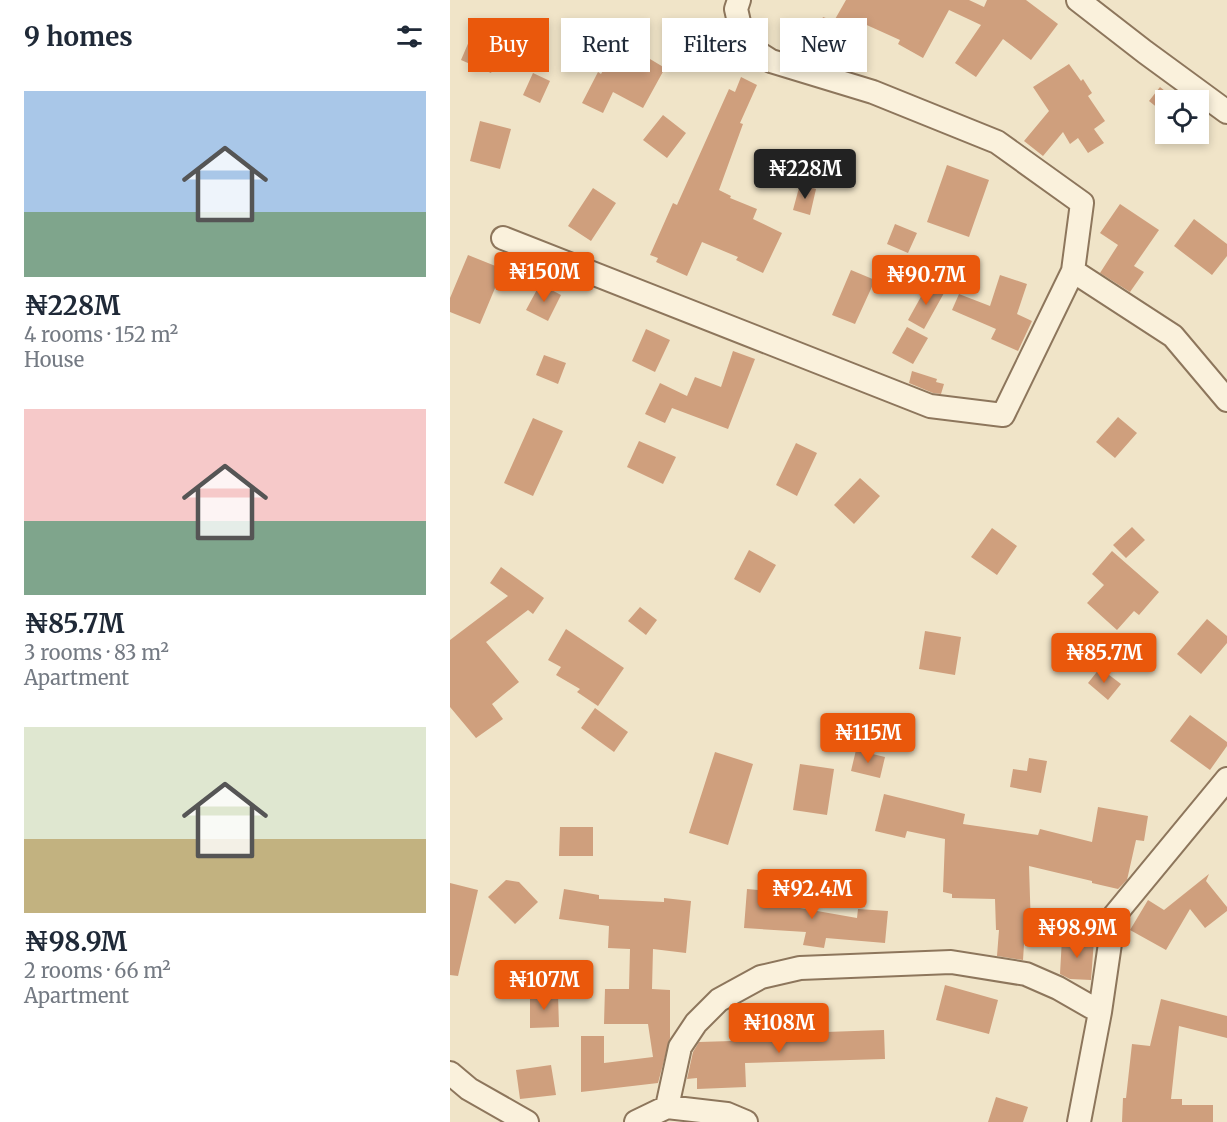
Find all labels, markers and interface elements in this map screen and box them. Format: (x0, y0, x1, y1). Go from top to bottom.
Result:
chip: Buy (468, 18, 549, 72)
chip: Rent (561, 18, 650, 72)
chip: Filters (662, 18, 768, 72)
chip: New (780, 18, 867, 72)
text: 9 homes (24, 20, 133, 53)
icon: filters (393, 20, 426, 53)
map controls (1155, 90, 1209, 144)
button: locate (1155, 90, 1209, 144)
icon: home (171, 130, 279, 238)
pin: ₦228M (763, 149, 847, 200)
text: ₦228M (768, 156, 842, 181)
pin: ₦150M (502, 252, 586, 303)
pin: ₦90.7M (877, 255, 975, 306)
text: ₦150M (508, 259, 580, 284)
text: ₦90.7M (886, 262, 966, 287)
text: ₦228M (24, 289, 120, 322)
text: 4 rooms · 152 m² (24, 322, 178, 347)
text: House (24, 347, 84, 372)
icon: home (171, 448, 279, 556)
text: ₦85.7M (24, 607, 124, 640)
pin: ₦85.7M (1055, 633, 1153, 684)
text: 3 rooms · 83 m² (24, 640, 169, 665)
text: ₦85.7M (1065, 640, 1143, 665)
text: Apartment (24, 665, 129, 690)
pin: ₦115M (826, 713, 910, 764)
text: ₦115M (834, 720, 902, 745)
icon: home (171, 766, 279, 874)
pin: ₦92.4M (763, 869, 861, 920)
text: ₦92.4M (772, 876, 852, 901)
pin: ₦98.9M (1028, 908, 1126, 959)
text: ₦98.9M (1037, 915, 1117, 940)
text: ₦98.9M (24, 925, 127, 958)
text: 2 rooms · 66 m² (24, 958, 171, 983)
pin: ₦107M (502, 960, 586, 1011)
text: ₦107M (508, 967, 580, 992)
text: Apartment (24, 983, 129, 1008)
pin: ₦108M (737, 1003, 821, 1054)
text: ₦108M (743, 1010, 815, 1035)

